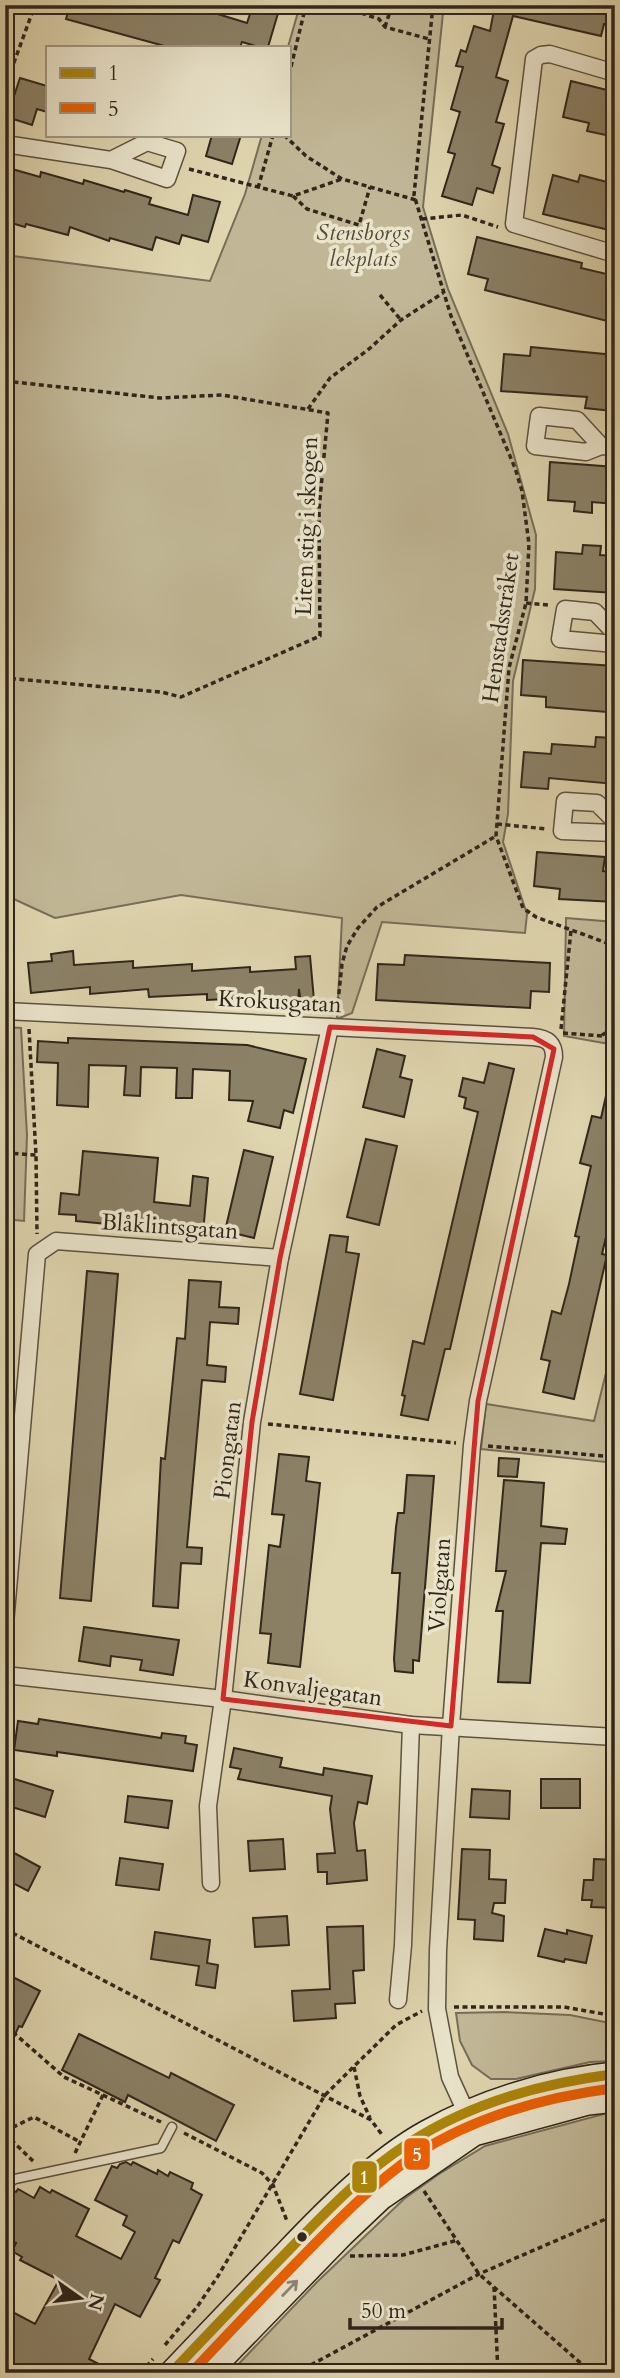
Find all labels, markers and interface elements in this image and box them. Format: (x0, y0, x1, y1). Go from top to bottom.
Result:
legend (46, 46, 290, 136)
text: 1 (108, 59, 119, 88)
text: 5 (108, 95, 119, 124)
park label: Stensborgs lekplats (316, 217, 410, 274)
street label: Liten stig i skogen (288, 436, 325, 616)
street label: Henstadsstråket (475, 551, 526, 705)
street label: Krokusgatan (217, 983, 343, 1020)
street label: Blåklintsgatan (100, 1206, 239, 1247)
street label: Piongatan (206, 1399, 249, 1501)
street label: Violgatan (421, 1537, 458, 1633)
street label: Konvaljegatan (241, 1663, 384, 1714)
line badge: 5 (403, 2137, 431, 2171)
text: 5 (412, 2142, 422, 2168)
line badge: 1 (351, 2160, 378, 2194)
text: 1 (359, 2165, 369, 2191)
unlabelled marker (295, 2230, 309, 2244)
north arrow (46, 2262, 116, 2332)
one-way arrow (281, 2280, 298, 2297)
scale bar (350, 2287, 503, 2331)
text: N (81, 2291, 110, 2314)
text: 50 m (361, 2297, 406, 2326)

